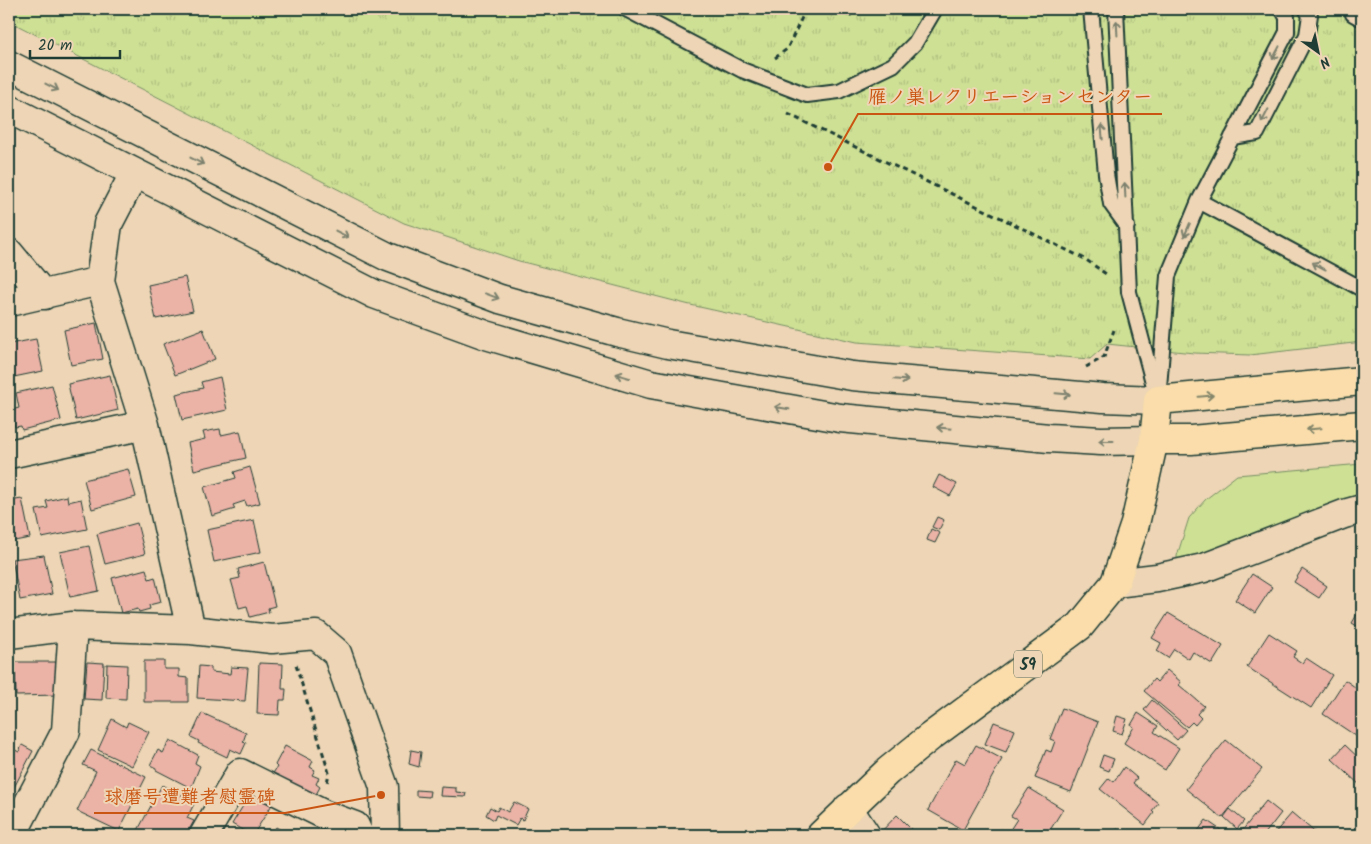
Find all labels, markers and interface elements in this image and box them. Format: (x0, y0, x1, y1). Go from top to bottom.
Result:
one-way arrow (1113, 20, 1122, 36)
scale bar (30, 28, 120, 60)
north arrow (1294, 28, 1344, 78)
text: 20 m (38, 34, 72, 58)
one-way arrow (1271, 45, 1280, 60)
text: N (1315, 50, 1334, 74)
callout: 雁ノ巣レクリエーションセンター (858, 80, 1162, 114)
one-way arrow (44, 83, 59, 92)
text: 雁ノ巣レクリエーションセンター (868, 83, 1152, 113)
one-way arrow (1260, 109, 1270, 124)
one-way arrow (1097, 124, 1107, 140)
one-way arrow (189, 157, 204, 166)
one-way arrow (1121, 183, 1130, 199)
one-way arrow (1182, 222, 1191, 237)
one-way arrow (334, 230, 349, 239)
one-way arrow (1312, 261, 1327, 271)
one-way arrow (484, 292, 499, 301)
one-way arrow (616, 371, 632, 381)
one-way arrow (892, 376, 908, 385)
one-way arrow (1054, 389, 1070, 399)
one-way arrow (1198, 391, 1214, 400)
one-way arrow (775, 402, 791, 412)
one-way arrow (936, 423, 952, 433)
one-way arrow (1306, 424, 1322, 434)
one-way arrow (1098, 436, 1114, 446)
road number: 59 (1014, 651, 1042, 678)
callout: 球磨号遭難者慰霊碑 (94, 779, 285, 813)
text: 球磨号遭難者慰霊碑 (104, 783, 276, 813)

